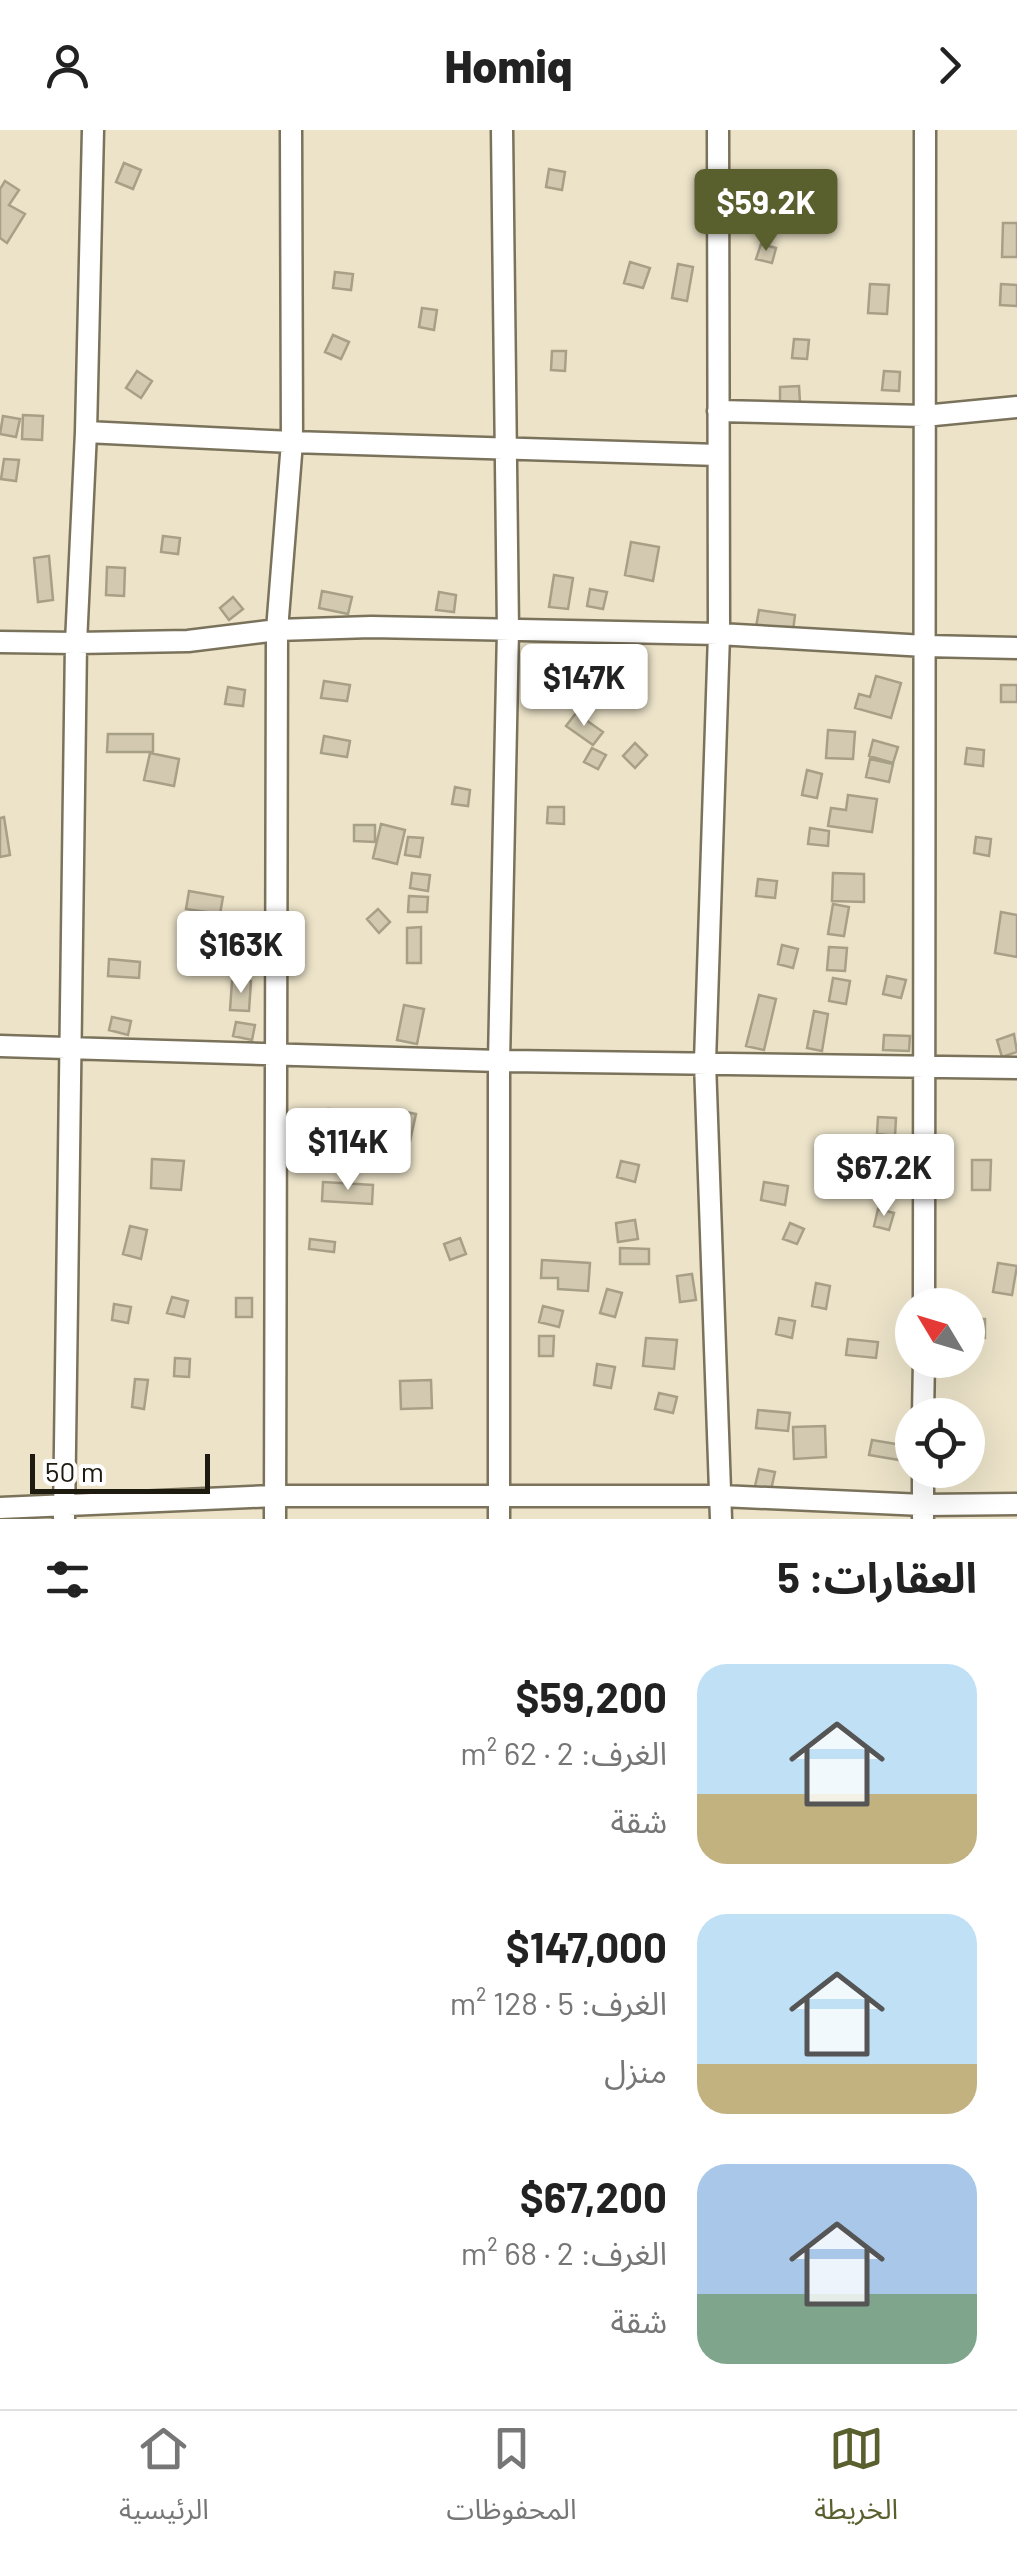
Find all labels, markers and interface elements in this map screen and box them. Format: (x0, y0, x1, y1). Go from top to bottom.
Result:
icon: person (40, 38, 95, 93)
text: Homiq (444, 38, 573, 92)
icon: forward (922, 38, 977, 93)
pin: $59.2K (685, 169, 847, 254)
text: $59.2K (716, 182, 816, 220)
pin: $147K (514, 644, 654, 729)
text: $147K (543, 657, 625, 695)
pin: $163K (171, 911, 311, 996)
text: $163K (199, 924, 283, 962)
pin: $114K (278, 1108, 418, 1193)
text: $114K (308, 1121, 388, 1159)
pin: $67.2K (803, 1134, 965, 1219)
text: $67.2K (836, 1147, 932, 1185)
north arrow (895, 1288, 985, 1378)
map controls (895, 1288, 985, 1488)
button: locate (895, 1398, 985, 1488)
scale bar (30, 1449, 210, 1494)
text: 50 m (45, 1454, 104, 1488)
text: العقارات: 5 (777, 1551, 977, 1601)
icon: filters (40, 1552, 95, 1607)
text: $59,200 (516, 1671, 667, 1721)
icon: home (777, 1704, 897, 1824)
text: الغرف: 2 · 62 m² (460, 1733, 667, 1771)
text: شقة (611, 1801, 667, 1839)
text: $147,000 (506, 1921, 667, 1971)
icon: home (777, 1954, 897, 2074)
text: الغرف: 5 · 128 m² (450, 1983, 667, 2021)
text: منزل (604, 2051, 667, 2089)
text: $67,200 (520, 2171, 667, 2221)
icon: home (777, 2204, 897, 2324)
text: الغرف: 2 · 68 m² (461, 2233, 667, 2271)
text: شقة (611, 2301, 667, 2339)
tab: الرئيسية (119, 2421, 209, 2540)
tab: المحفوظات (447, 2421, 577, 2540)
tab: الخريطة (814, 2421, 898, 2540)

